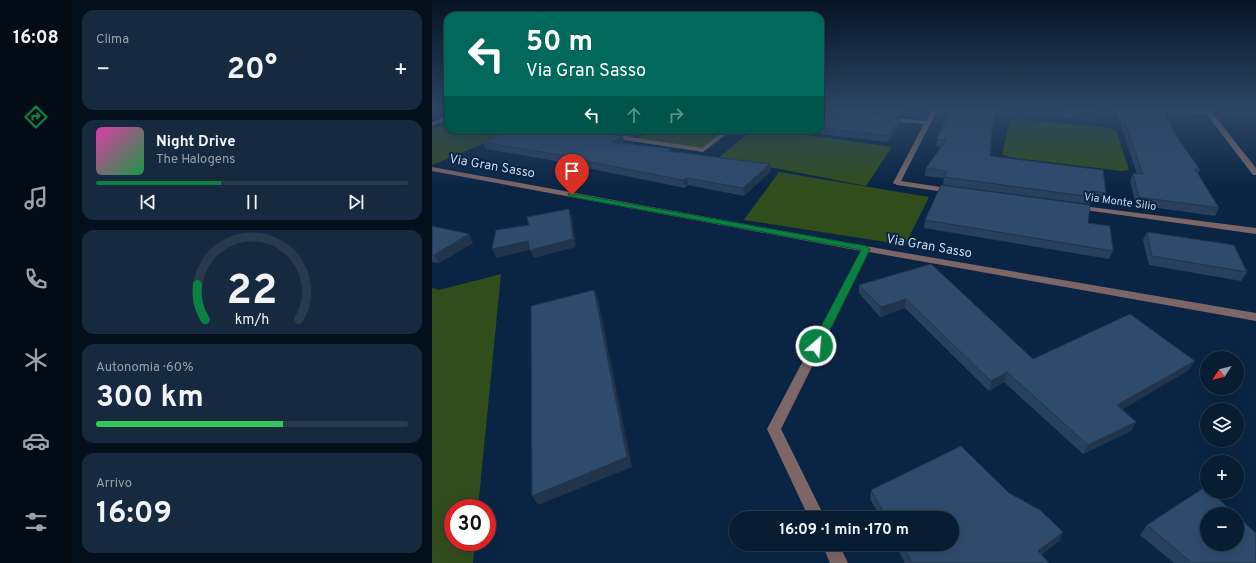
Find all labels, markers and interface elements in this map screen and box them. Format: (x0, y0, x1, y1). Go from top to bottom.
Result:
text: 50 m (526, 25, 593, 61)
text: 16:08 (13, 27, 59, 50)
icon: left (460, 28, 512, 80)
text: Clima (96, 32, 129, 48)
text: 20° (227, 52, 277, 89)
text: − (96, 57, 110, 84)
text: + (394, 57, 408, 84)
text: Via Gran Sasso (526, 60, 646, 83)
icon: directions (22, 103, 50, 131)
icon: left (581, 104, 603, 126)
icon: ahead (623, 104, 645, 126)
icon: right (665, 104, 687, 126)
text: Night Drive (156, 133, 236, 152)
text: The Halogens (156, 152, 235, 168)
street label: Via Gran Sasso (448, 152, 536, 182)
pin (555, 154, 589, 195)
icon: arrive (561, 160, 583, 182)
icon: music (22, 184, 50, 212)
street label: Via Monte Silio (1083, 190, 1157, 214)
icon: previous (137, 191, 159, 213)
icon: pause (241, 191, 263, 213)
icon: next (345, 191, 367, 213)
street label: Via Gran Sasso (885, 232, 973, 262)
icon: phone (22, 265, 50, 293)
text: 22 (227, 265, 277, 318)
text: km/h (235, 310, 269, 328)
position arrow (795, 325, 837, 367)
icon: climate (22, 346, 50, 374)
north arrow (1200, 351, 1244, 395)
map controls (1200, 351, 1244, 551)
text: Autonomia · 60% (96, 360, 193, 376)
text: 300 km (96, 380, 204, 417)
button: layers (1200, 403, 1244, 447)
icon: car (22, 427, 50, 455)
button: + (1200, 455, 1244, 499)
text: Arrivo (96, 476, 132, 492)
text: 16:09 (96, 496, 172, 533)
speed limit sign: 30 (444, 499, 496, 551)
button: − (1200, 507, 1244, 551)
icon: filters (22, 508, 50, 536)
text: 16:09 · 1 min · 170 m (779, 521, 909, 540)

